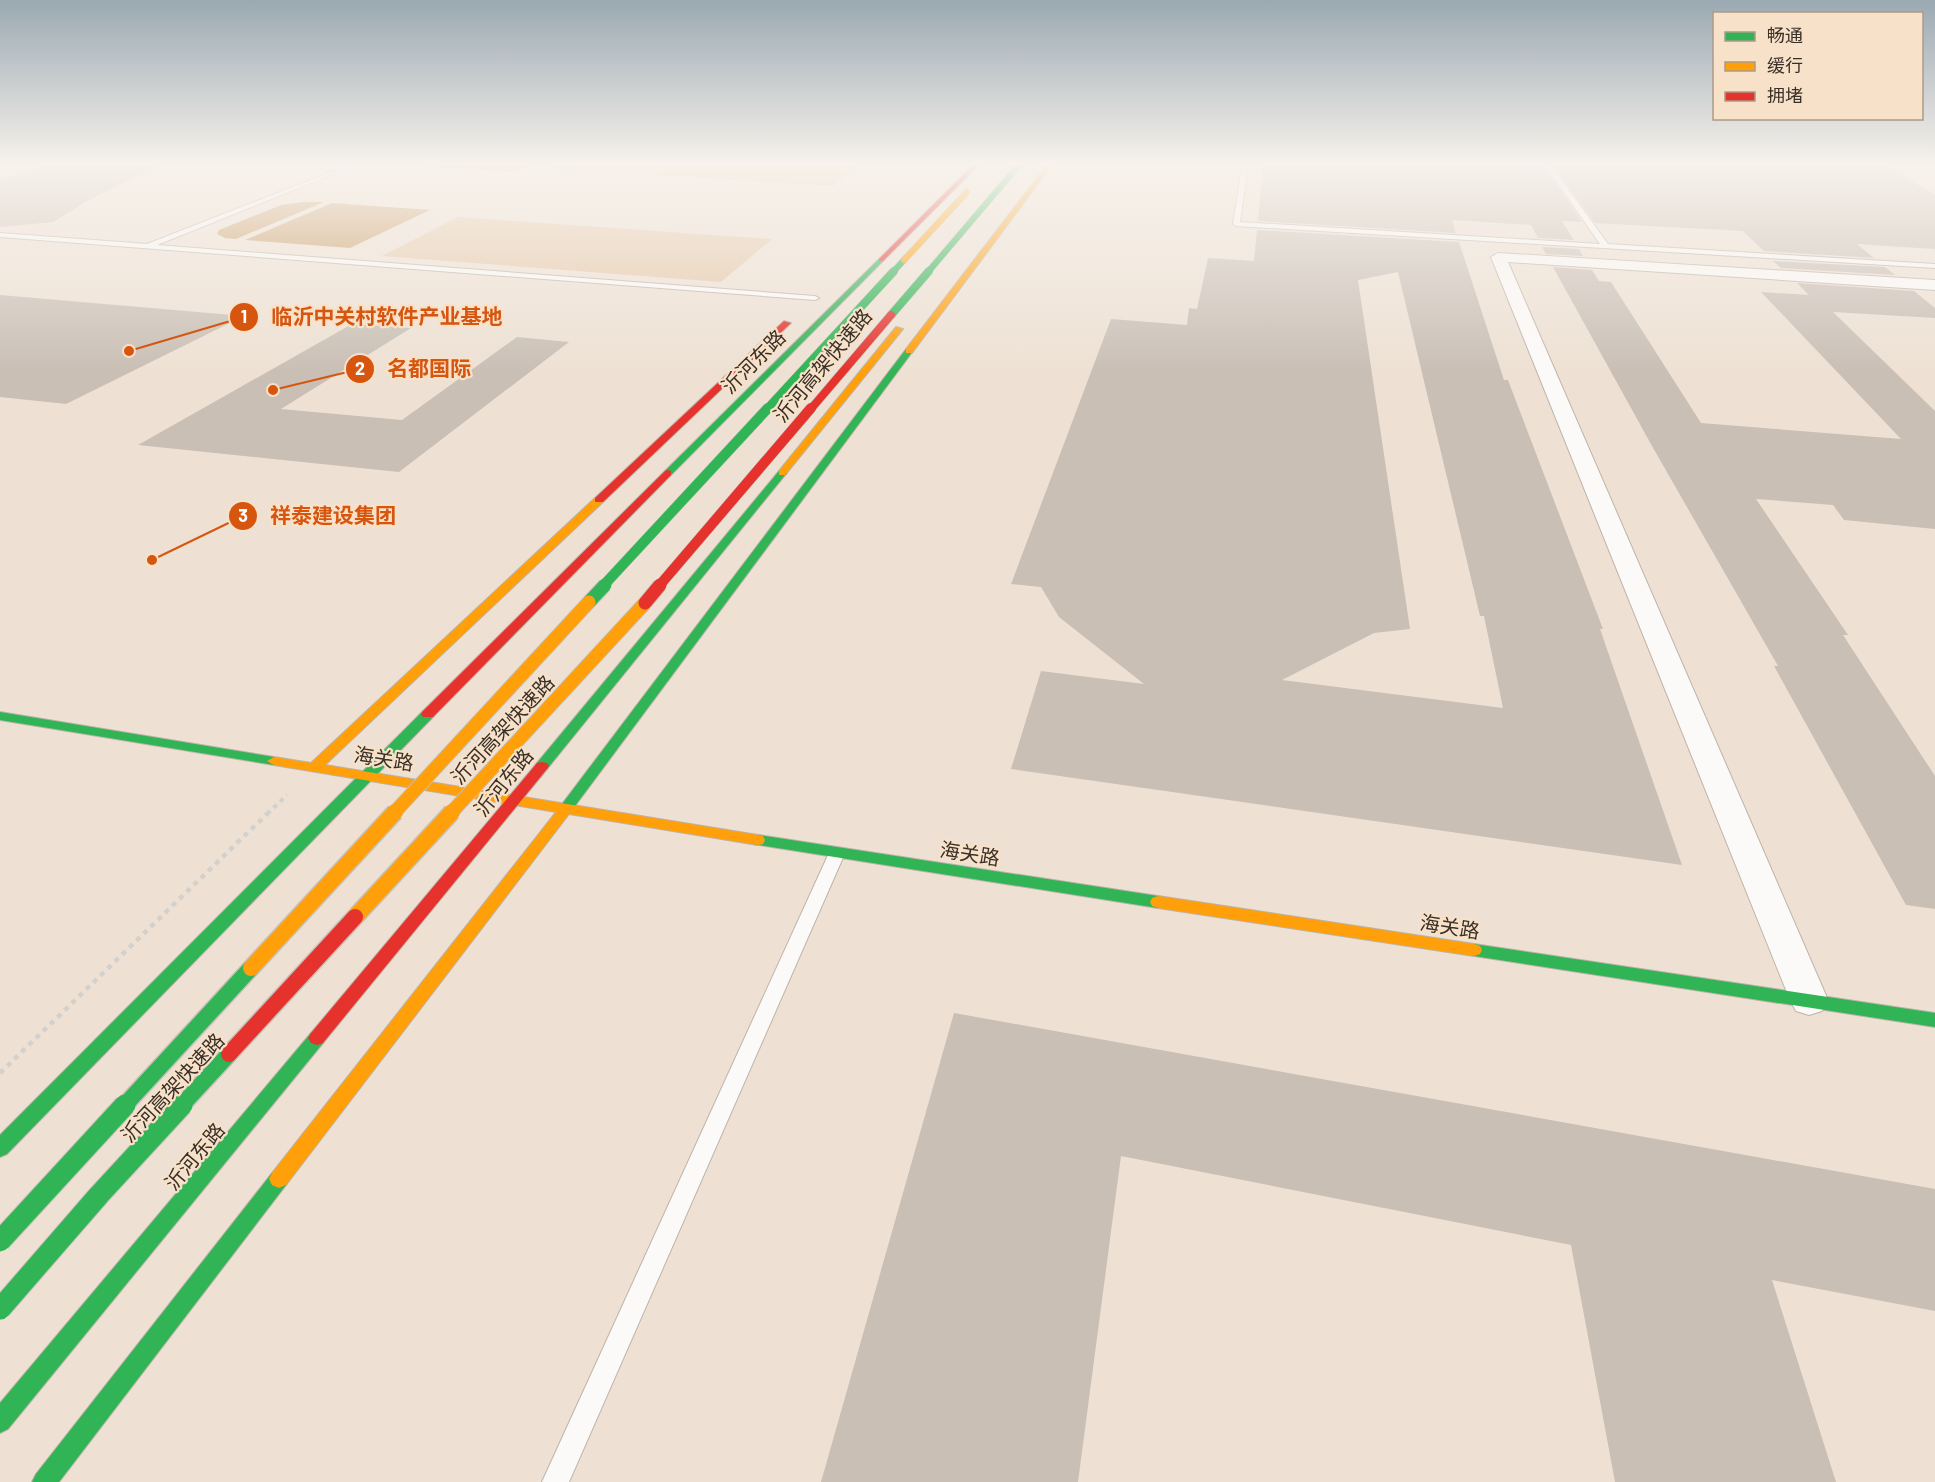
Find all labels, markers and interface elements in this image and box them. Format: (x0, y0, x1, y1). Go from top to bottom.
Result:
legend (1713, 12, 1923, 120)
text: 畅通 (1767, 24, 1803, 46)
text: 缓行 (1767, 54, 1803, 76)
text: 拥堵 (1767, 84, 1803, 106)
callout: 临沂中关村软件产业基地 (229, 297, 514, 336)
text: 临沂中关村软件产业基地 (272, 303, 503, 328)
street label: 沂河高架快速路 (768, 304, 876, 426)
text: 1 (241, 305, 247, 327)
street label: 沂河东路 (716, 324, 790, 398)
callout: 名都国际 (345, 350, 483, 389)
text: 名都国际 (387, 355, 471, 380)
text: 2 (355, 357, 365, 379)
callout: 祥泰建设集团 (228, 496, 408, 535)
text: 祥泰建设集团 (270, 502, 396, 527)
text: 3 (238, 504, 248, 526)
street label: 沂河高架快速路 (445, 670, 559, 788)
street label: 海关路 (352, 741, 416, 775)
street label: 沂河东路 (469, 743, 537, 821)
street label: 海关路 (938, 836, 1002, 870)
street label: 海关路 (1418, 909, 1482, 943)
street label: 沂河高架快速路 (115, 1028, 229, 1146)
street label: 沂河东路 (159, 1118, 229, 1194)

